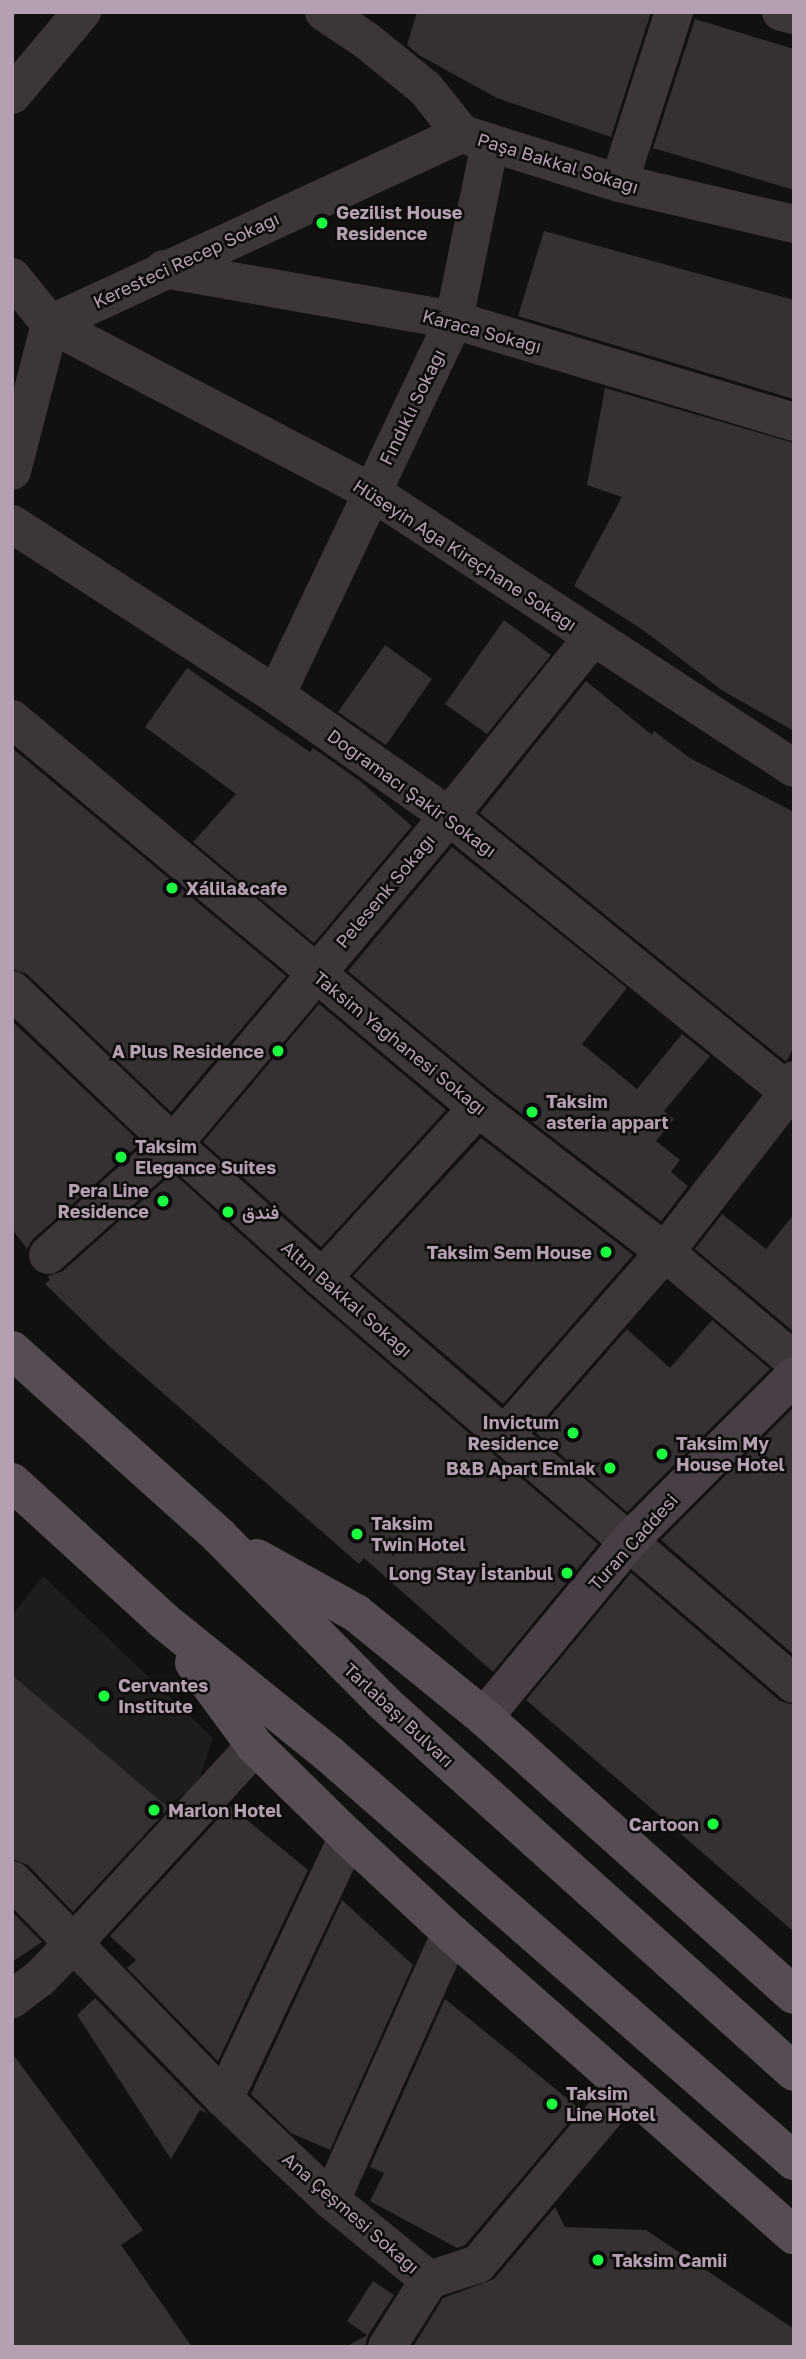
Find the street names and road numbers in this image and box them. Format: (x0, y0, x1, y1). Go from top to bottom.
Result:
street label: Paşa Bakkal Sokağı (475, 128, 641, 198)
street label: Keresteci Recep Sokağı (90, 207, 282, 313)
street label: Karaca Sokağı (420, 305, 544, 357)
street label: Fındıklı Sokağı (375, 346, 449, 468)
street label: Hüseyin Ağa Kireçhane Sokağı (349, 475, 581, 635)
street label: Doğramacı Şakir Sokağı (323, 725, 501, 861)
street label: Pelesenk Sokağı (331, 830, 439, 952)
street label: Taksim Yağhanesi Sokağı (309, 967, 491, 1119)
street label: Altın Bakkal Sokağı (277, 1236, 417, 1362)
street label: Turan Caddesi (584, 1489, 682, 1595)
street label: Tarlabaşı Bulvarı (339, 1658, 459, 1772)
street label: Ana Çeşmesi Sokağı (278, 2148, 424, 2278)

